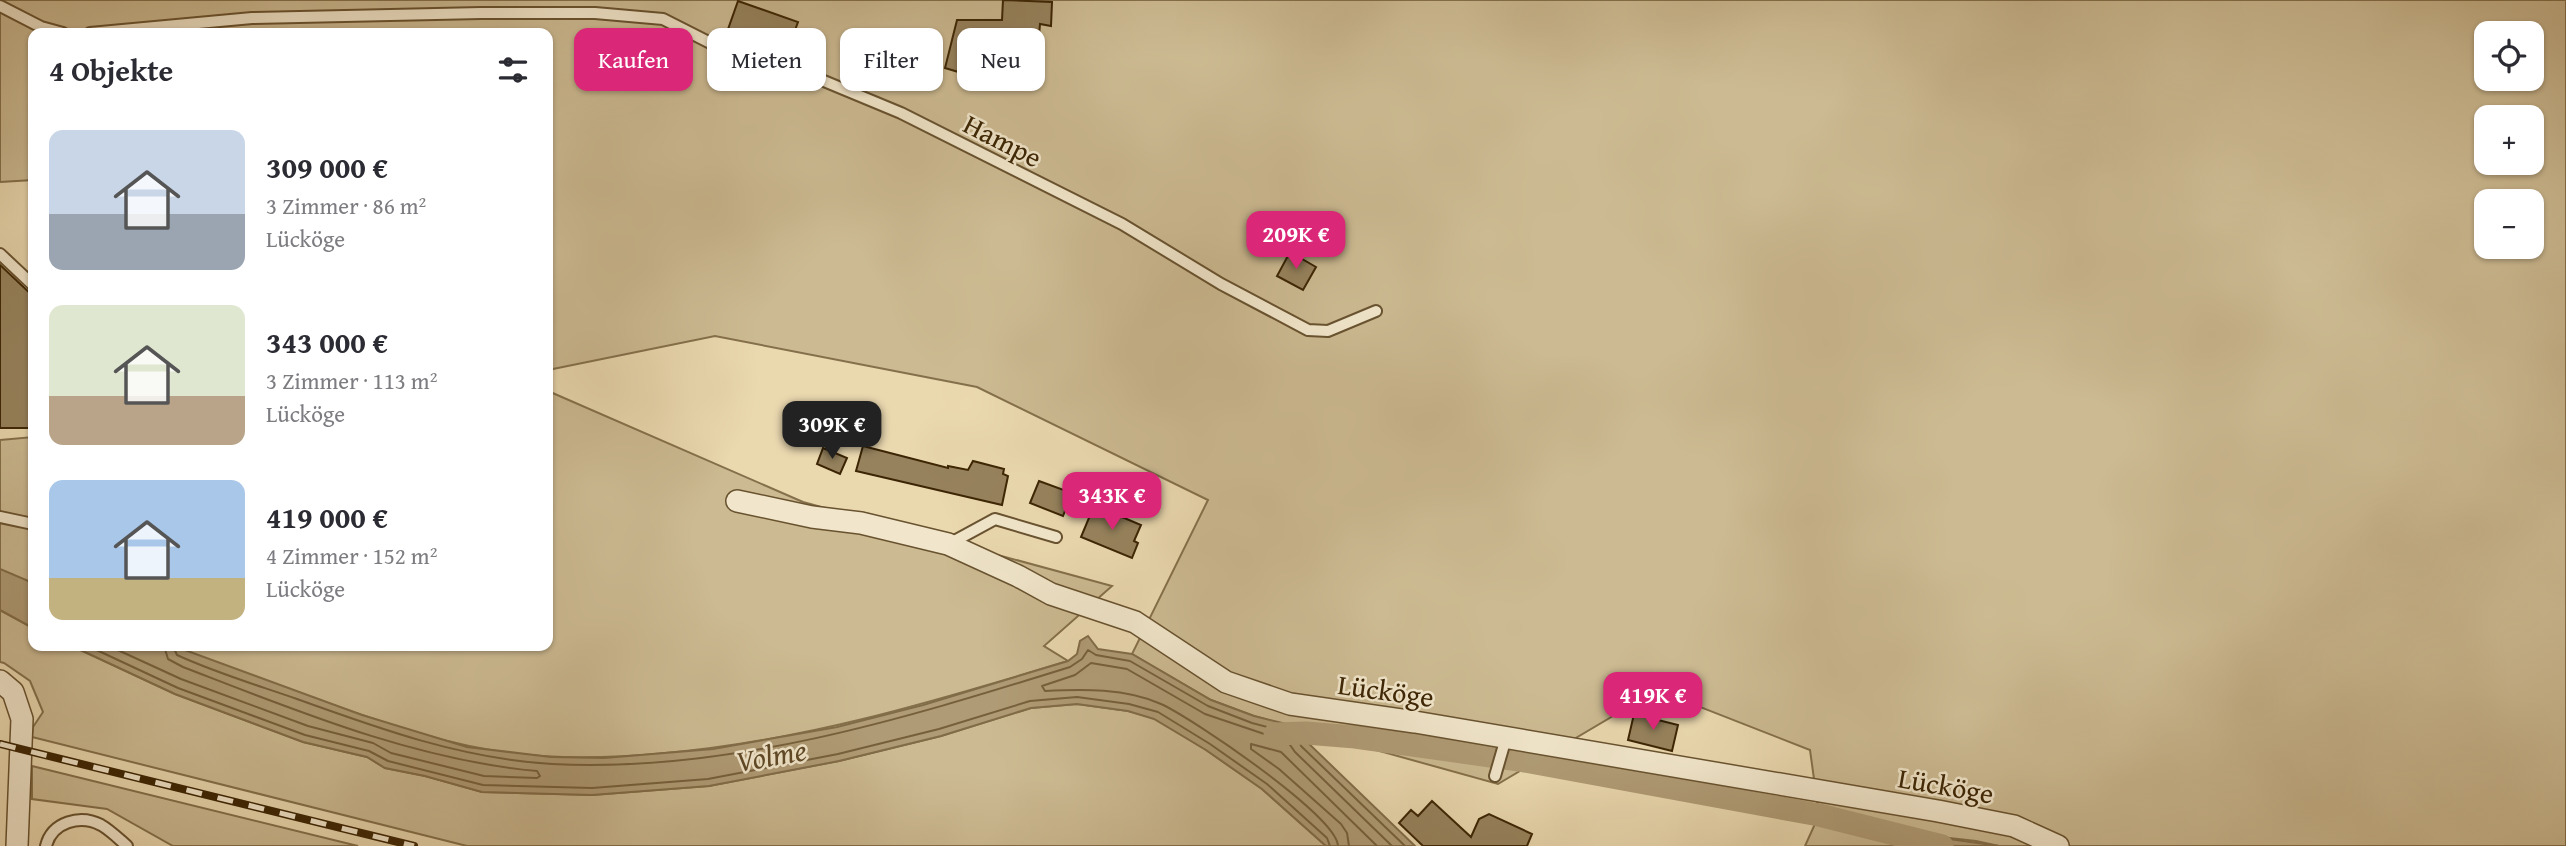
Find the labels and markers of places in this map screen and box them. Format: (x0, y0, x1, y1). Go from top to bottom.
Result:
pin: 209K € (1239, 212, 1353, 271)
pin: 309K € (775, 402, 889, 461)
pin: 343K € (1055, 472, 1169, 532)
pin: 419K € (1596, 672, 1710, 732)

